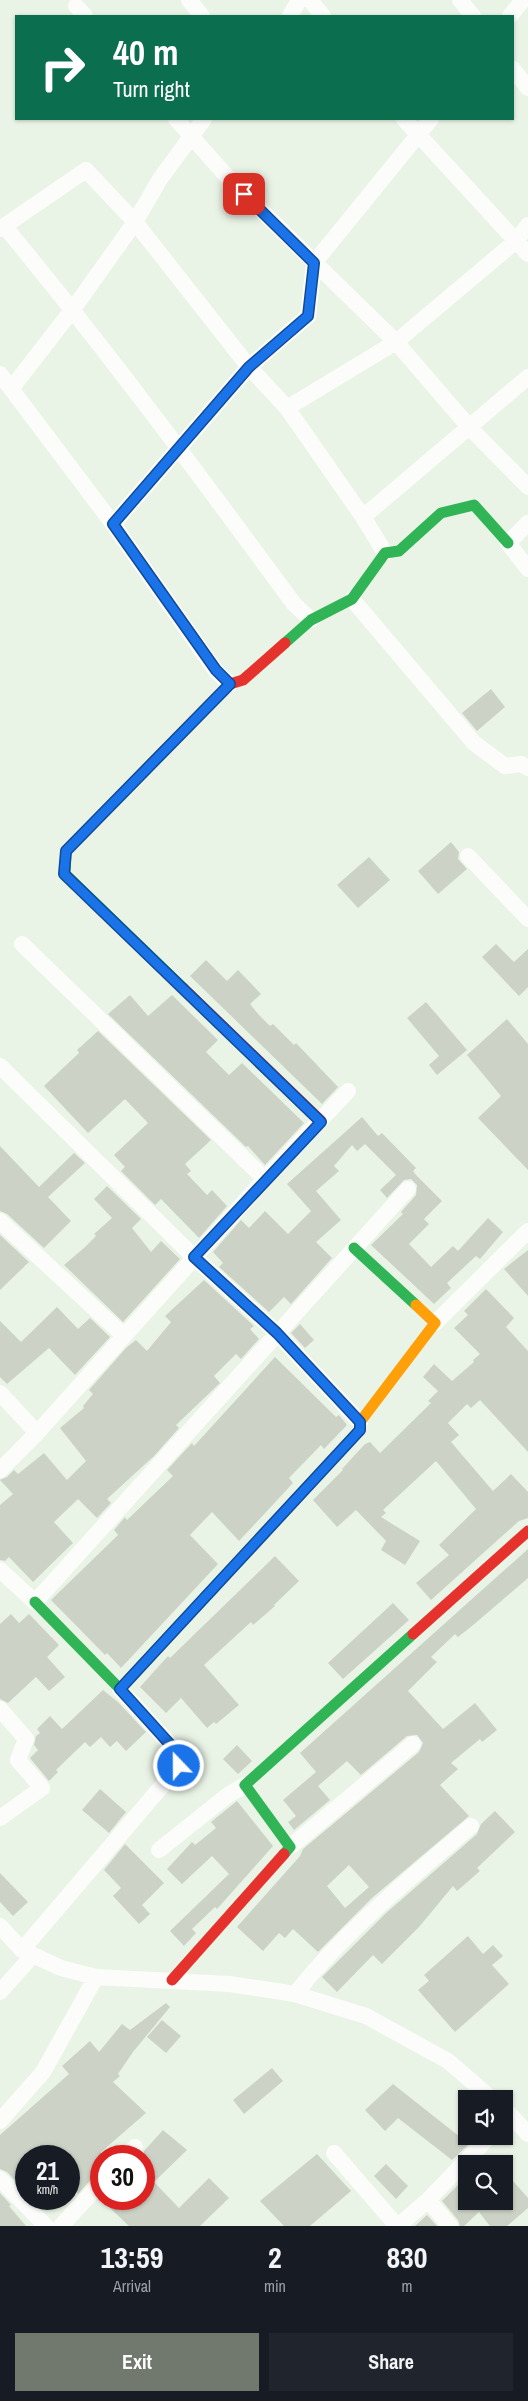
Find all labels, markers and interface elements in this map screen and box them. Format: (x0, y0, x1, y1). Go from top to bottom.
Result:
text: 40 m (113, 29, 178, 76)
icon: right (30, 35, 95, 100)
text: Turn right (113, 74, 190, 104)
pin (223, 173, 265, 215)
icon: arrive (230, 180, 258, 208)
position arrow (152, 1739, 204, 1791)
map controls (458, 2090, 513, 2210)
button: sound (458, 2090, 513, 2145)
speed limit sign: 30 (90, 2145, 155, 2210)
text: 21 (36, 2154, 59, 2188)
button: search (458, 2155, 513, 2210)
text: km/h (37, 2182, 58, 2198)
text: 13:59 (101, 2237, 163, 2277)
text: 2 (268, 2237, 282, 2277)
text: 830 (386, 2237, 427, 2277)
text: Arrival (113, 2275, 151, 2297)
text: min (264, 2275, 286, 2297)
text: m (401, 2275, 412, 2297)
button: Exit (15, 2333, 259, 2391)
button: Share (269, 2333, 513, 2391)

